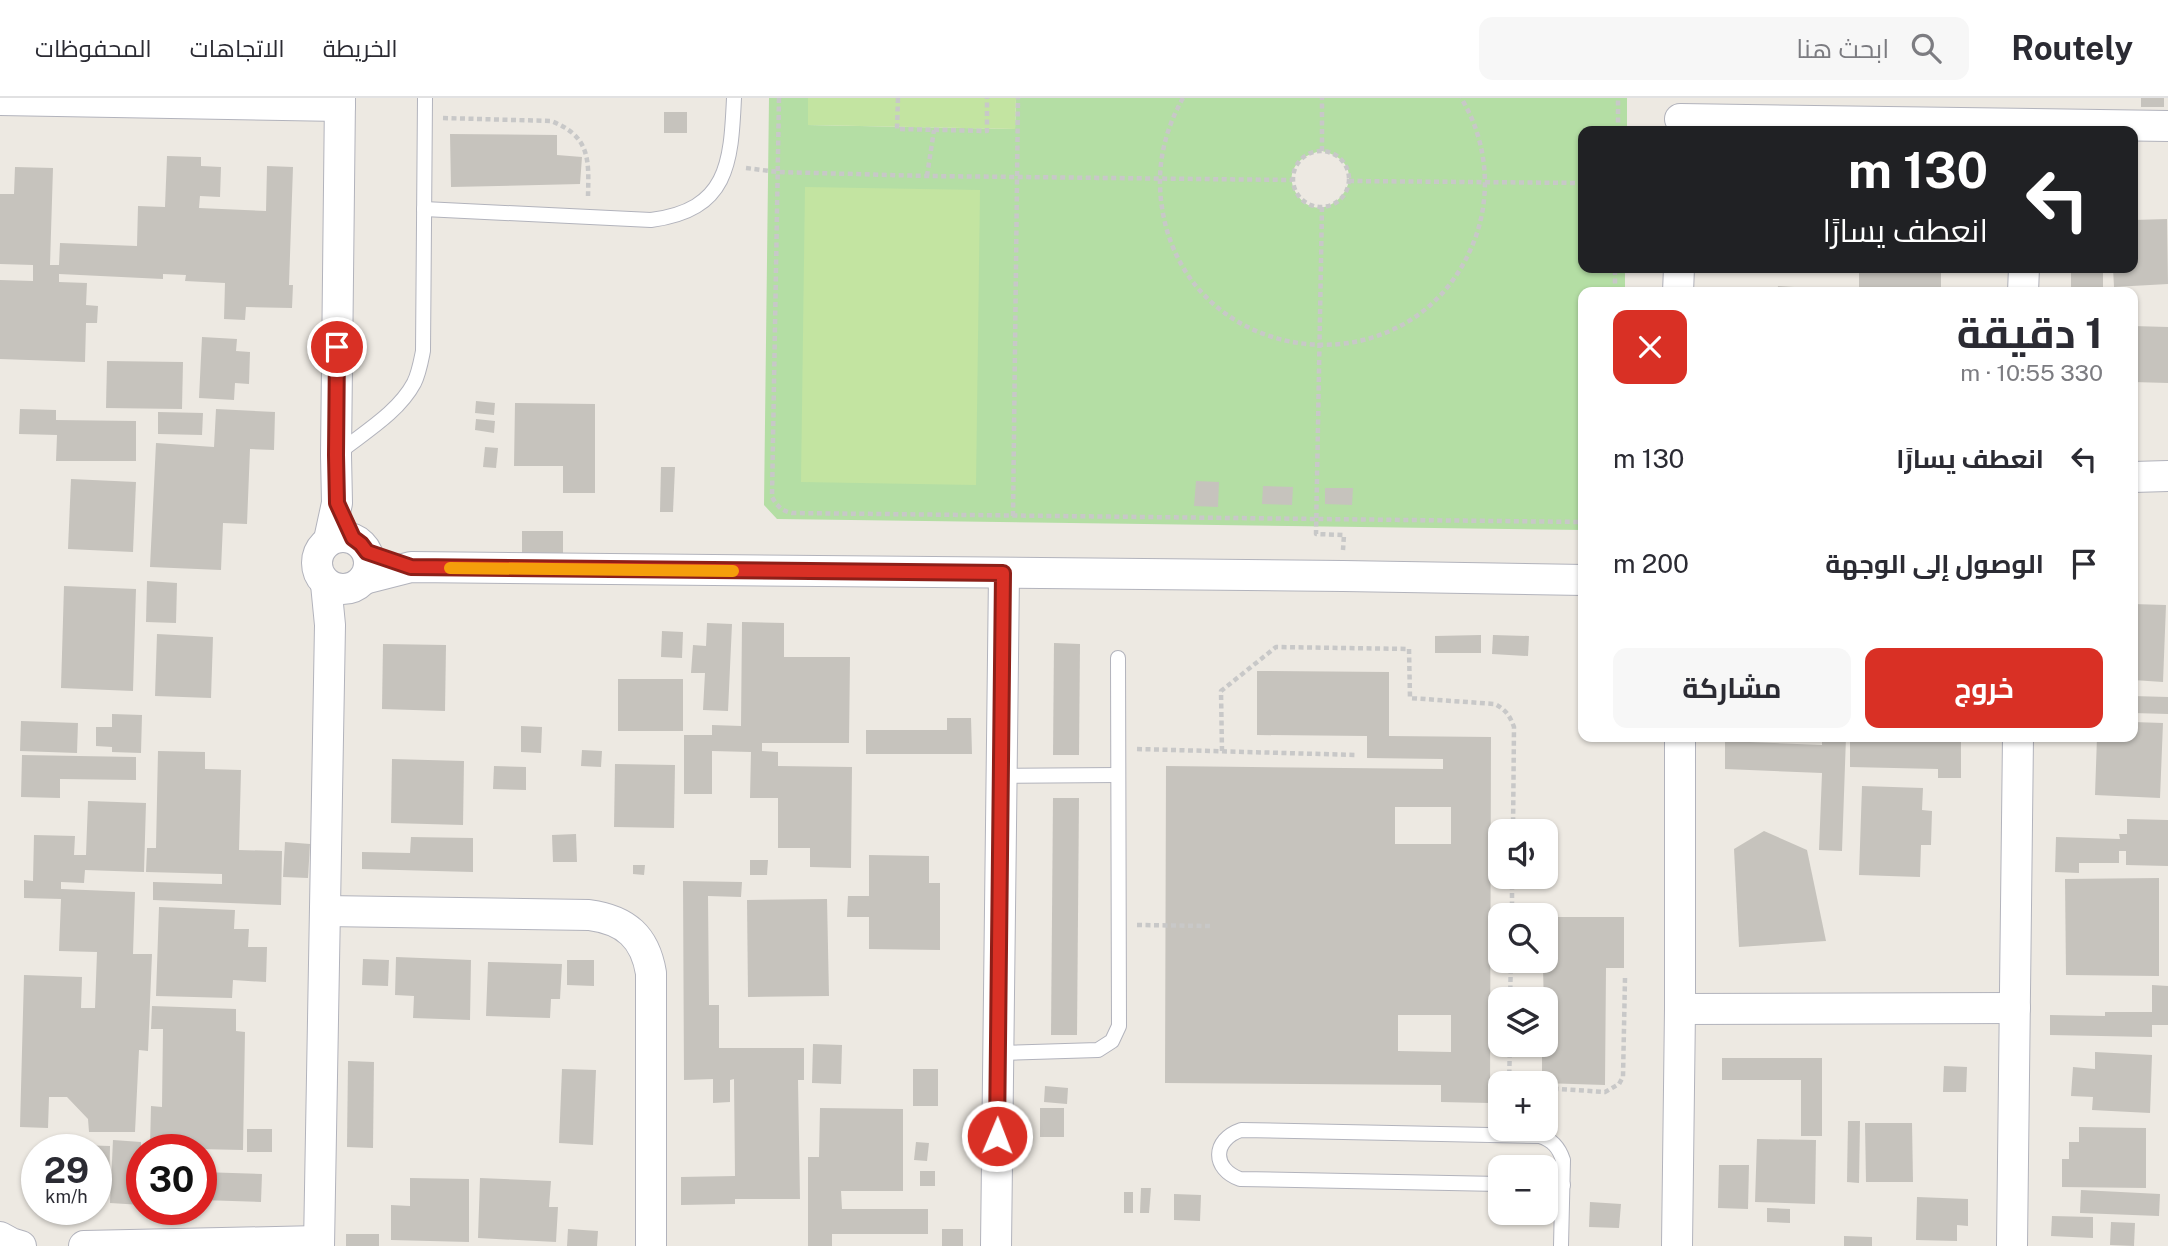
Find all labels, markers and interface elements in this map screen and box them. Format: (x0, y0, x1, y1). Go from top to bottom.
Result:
search box (1479, 17, 1969, 80)
icon: search (1907, 29, 1945, 67)
text: Routely (2011, 29, 2133, 67)
text: ابحث هنا (1796, 33, 1889, 64)
text: المحفوظات (35, 34, 152, 62)
text: الاتجاهات (190, 34, 285, 62)
text: الخريطة (323, 34, 398, 62)
text: 130 m (1848, 141, 1988, 199)
icon: left (2012, 154, 2103, 245)
text: انعطف يسارًا (1822, 212, 1988, 249)
text: 1 دقيقة (1957, 308, 2103, 357)
button: close (1613, 310, 1687, 384)
pin (307, 317, 367, 377)
icon: arrive (318, 328, 356, 366)
text: 330 m · 10:55 (1960, 359, 2103, 386)
icon: left (2065, 440, 2103, 478)
text: 130 m (1613, 443, 1685, 474)
text: انعطف يسارًا (1896, 443, 2044, 474)
icon: arrive (2065, 545, 2103, 583)
text: 200 m (1613, 548, 1689, 579)
text: الوصول إلى الوجهة (1825, 548, 2044, 579)
button: مشاركة (1613, 648, 1851, 728)
button: خروج (1865, 648, 2103, 728)
map controls (1488, 819, 1558, 1225)
button: sound (1488, 819, 1558, 889)
button: search (1488, 903, 1558, 973)
button: layers (1488, 987, 1558, 1057)
button: + (1488, 1071, 1558, 1141)
position arrow (960, 1099, 1034, 1173)
speed limit sign: 30 (126, 1134, 217, 1225)
text: 29 (44, 1150, 89, 1191)
button: − (1488, 1155, 1558, 1225)
text: km/h (45, 1186, 88, 1207)

